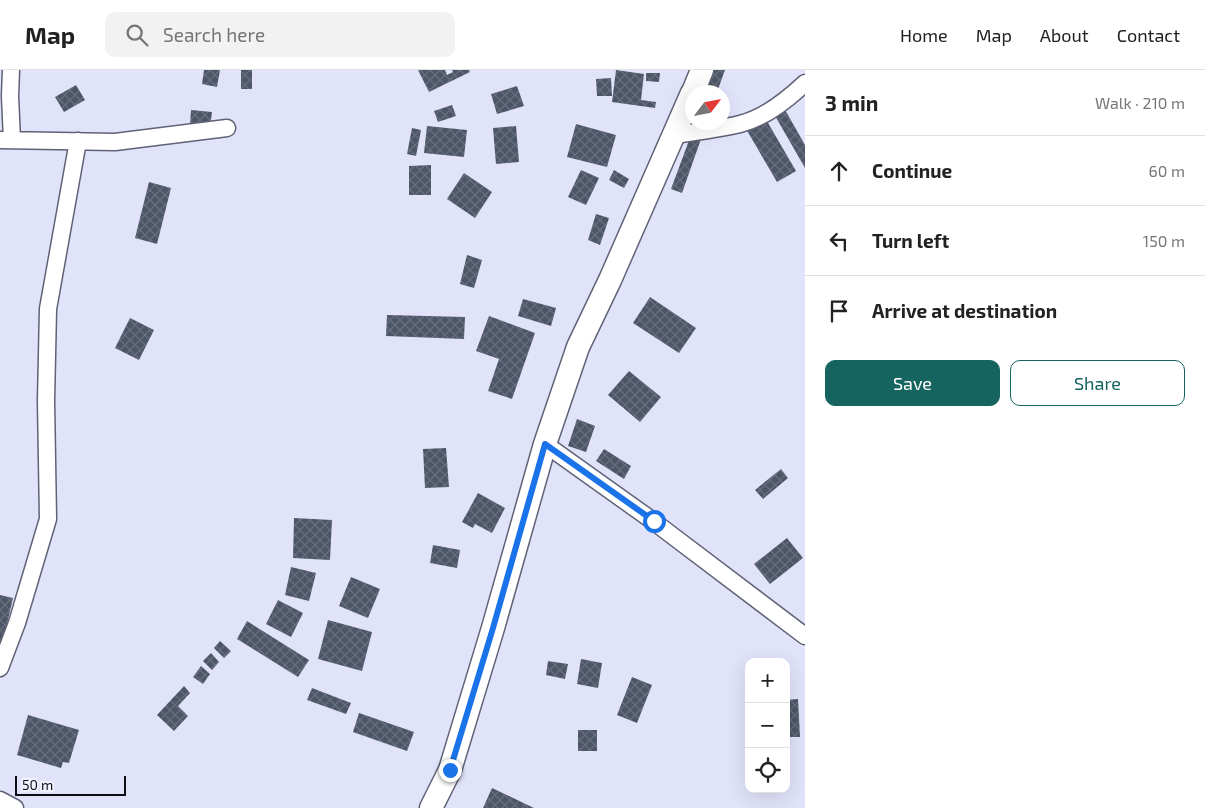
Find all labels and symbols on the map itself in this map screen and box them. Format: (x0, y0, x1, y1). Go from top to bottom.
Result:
north arrow (685, 85, 730, 130)
route start (643, 510, 666, 533)
route end (439, 759, 462, 782)
scale bar (15, 773, 126, 796)

